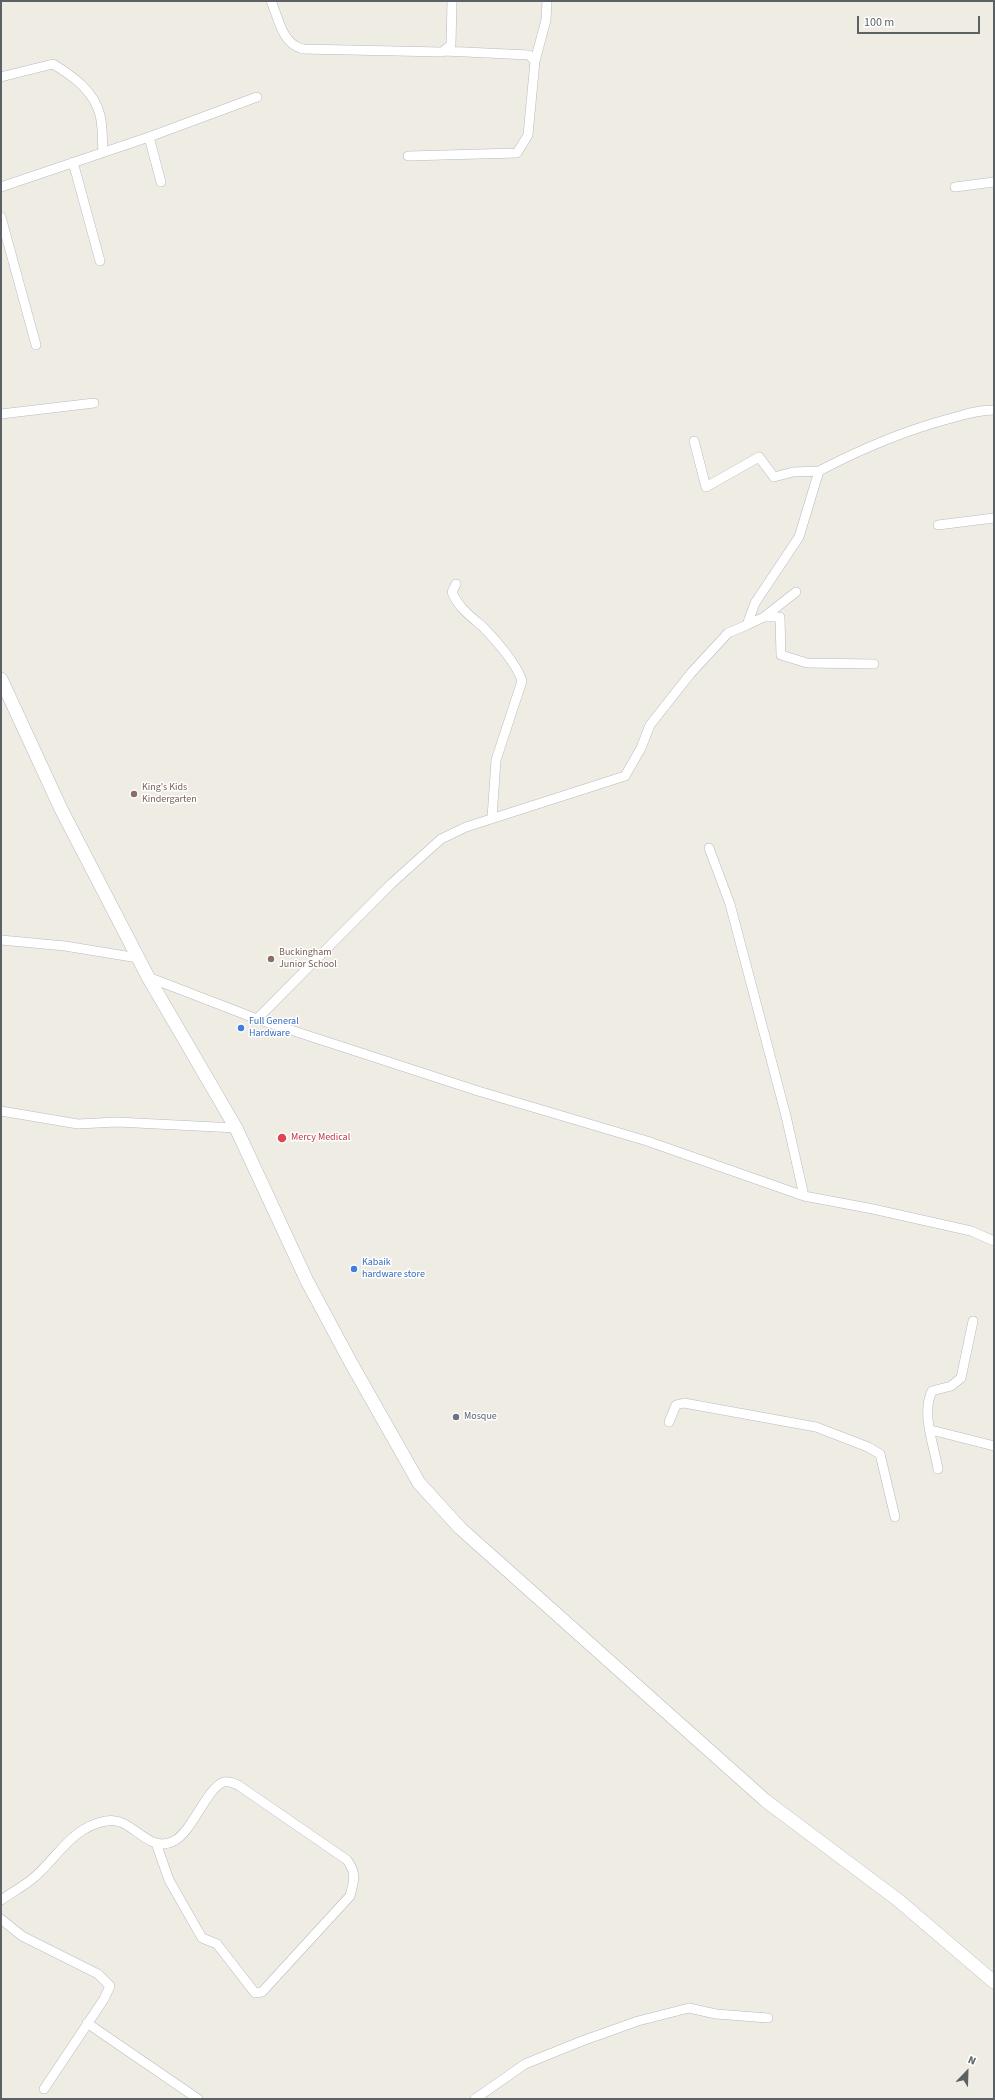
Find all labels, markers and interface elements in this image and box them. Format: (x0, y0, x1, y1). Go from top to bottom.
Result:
scale bar (859, 8, 982, 34)
text: 100 m (864, 14, 894, 31)
place label: King's Kids Kindergarten (142, 782, 197, 806)
marker: King's Kids Kindergarten (129, 789, 139, 799)
place label: Buckingham Junior School (279, 947, 337, 970)
marker: Buckingham Junior School (266, 954, 276, 964)
place label: Full General Hardware (249, 1016, 299, 1040)
marker: Full General Hardware (236, 1023, 246, 1033)
marker: Mercy Medical (276, 1132, 288, 1144)
place label: Mercy Medical (291, 1132, 350, 1144)
place label: Kabaik hardware store (362, 1257, 425, 1280)
marker: Kabaik hardware store (349, 1264, 359, 1274)
place label: Mosque (464, 1411, 497, 1423)
marker: Mosque (451, 1412, 461, 1422)
north arrow (947, 2052, 987, 2092)
text: N (966, 2052, 978, 2069)

